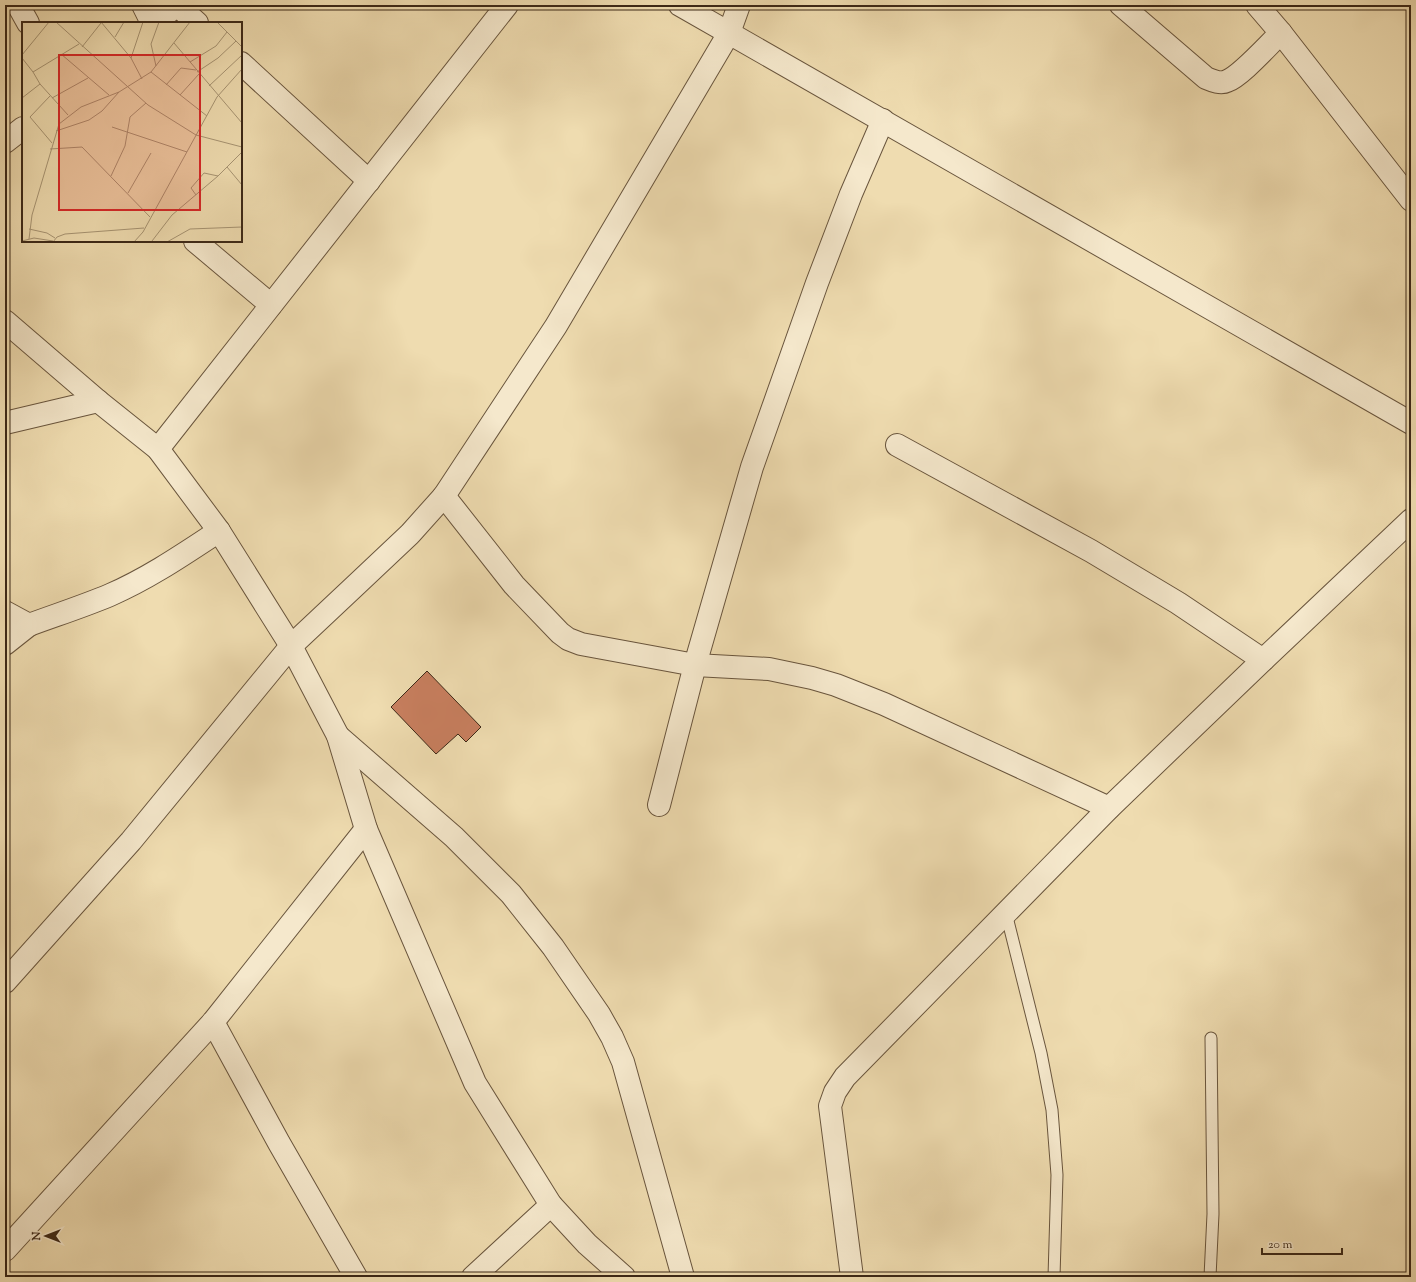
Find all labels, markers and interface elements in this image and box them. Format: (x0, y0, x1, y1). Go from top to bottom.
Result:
inset map (22, 22, 242, 242)
north arrow (26, 1216, 66, 1256)
scale bar (1262, 1230, 1342, 1256)
text: N (29, 1231, 45, 1241)
text: 20 m (1268, 1236, 1293, 1254)

